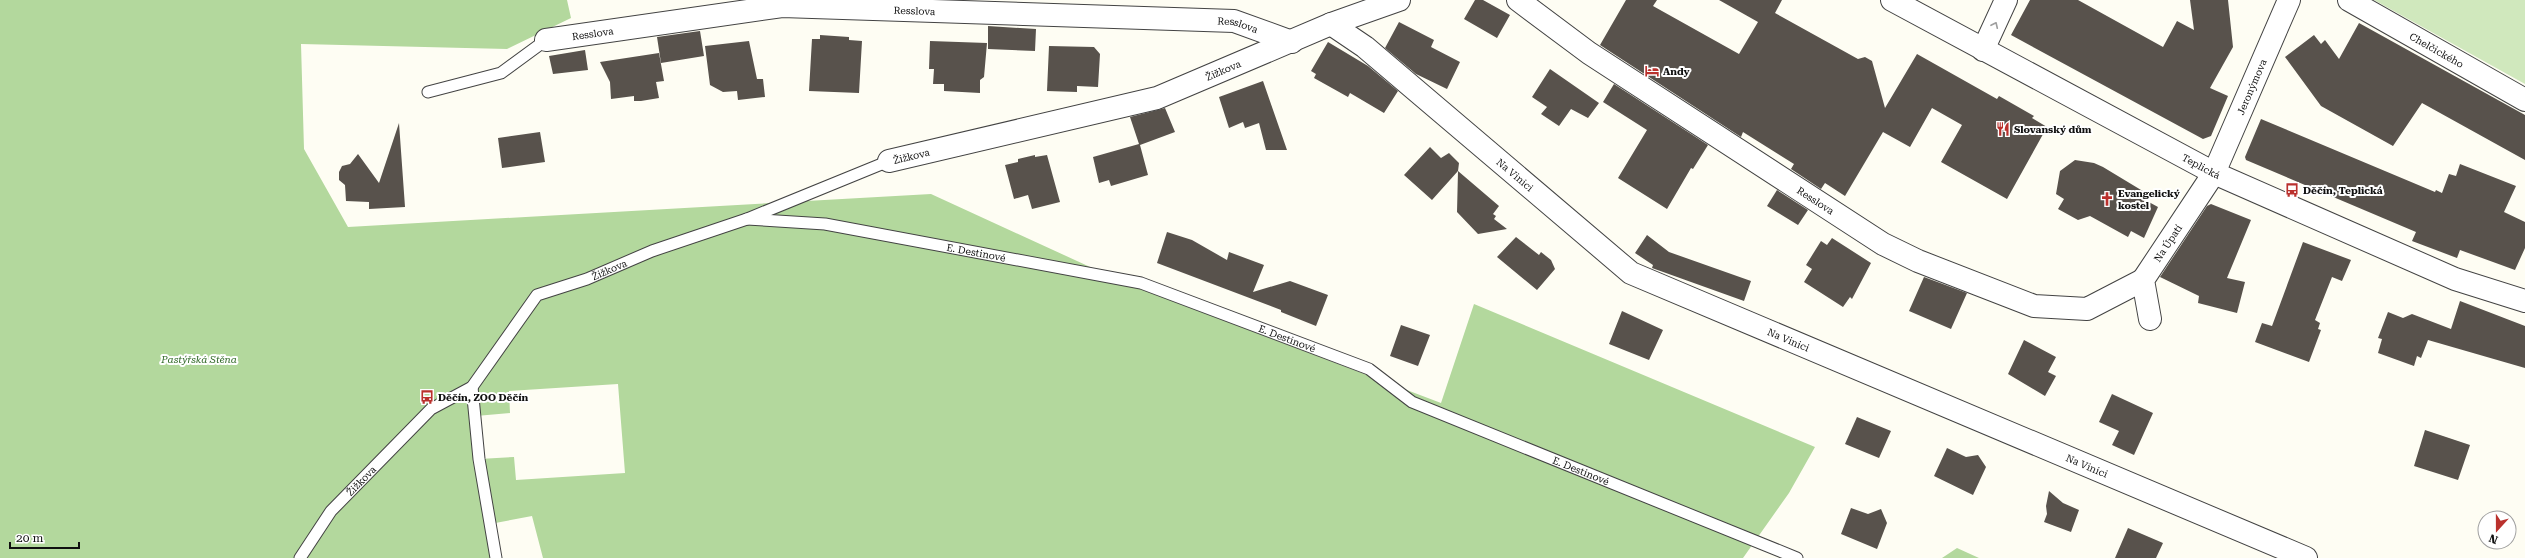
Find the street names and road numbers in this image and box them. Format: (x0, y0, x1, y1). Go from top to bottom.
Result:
street label: Resslova (893, 5, 936, 17)
street label: Resslova (1217, 15, 1260, 35)
street label: Resslova (571, 25, 615, 42)
street label: Chelčického (2408, 31, 2466, 70)
street label: Jeronýmova (2235, 57, 2269, 116)
street label: Žižkova (1204, 58, 1243, 83)
street label: Žižkova (892, 146, 931, 166)
street label: Teplická (2180, 152, 2222, 181)
street label: Na Vinici (1494, 156, 1535, 193)
street label: Resslova (1795, 185, 1836, 217)
street label: Na Úpatí (2152, 223, 2184, 264)
street label: E. Destinové (946, 242, 1007, 264)
street label: Žižkova (590, 257, 629, 282)
street label: E. Destinové (1257, 323, 1318, 355)
street label: Na Vinici (1766, 326, 1811, 354)
street label: Na Vinici (2064, 452, 2109, 480)
street label: E. Destinové (1551, 455, 1611, 488)
street label: Žižkova (344, 463, 379, 498)

